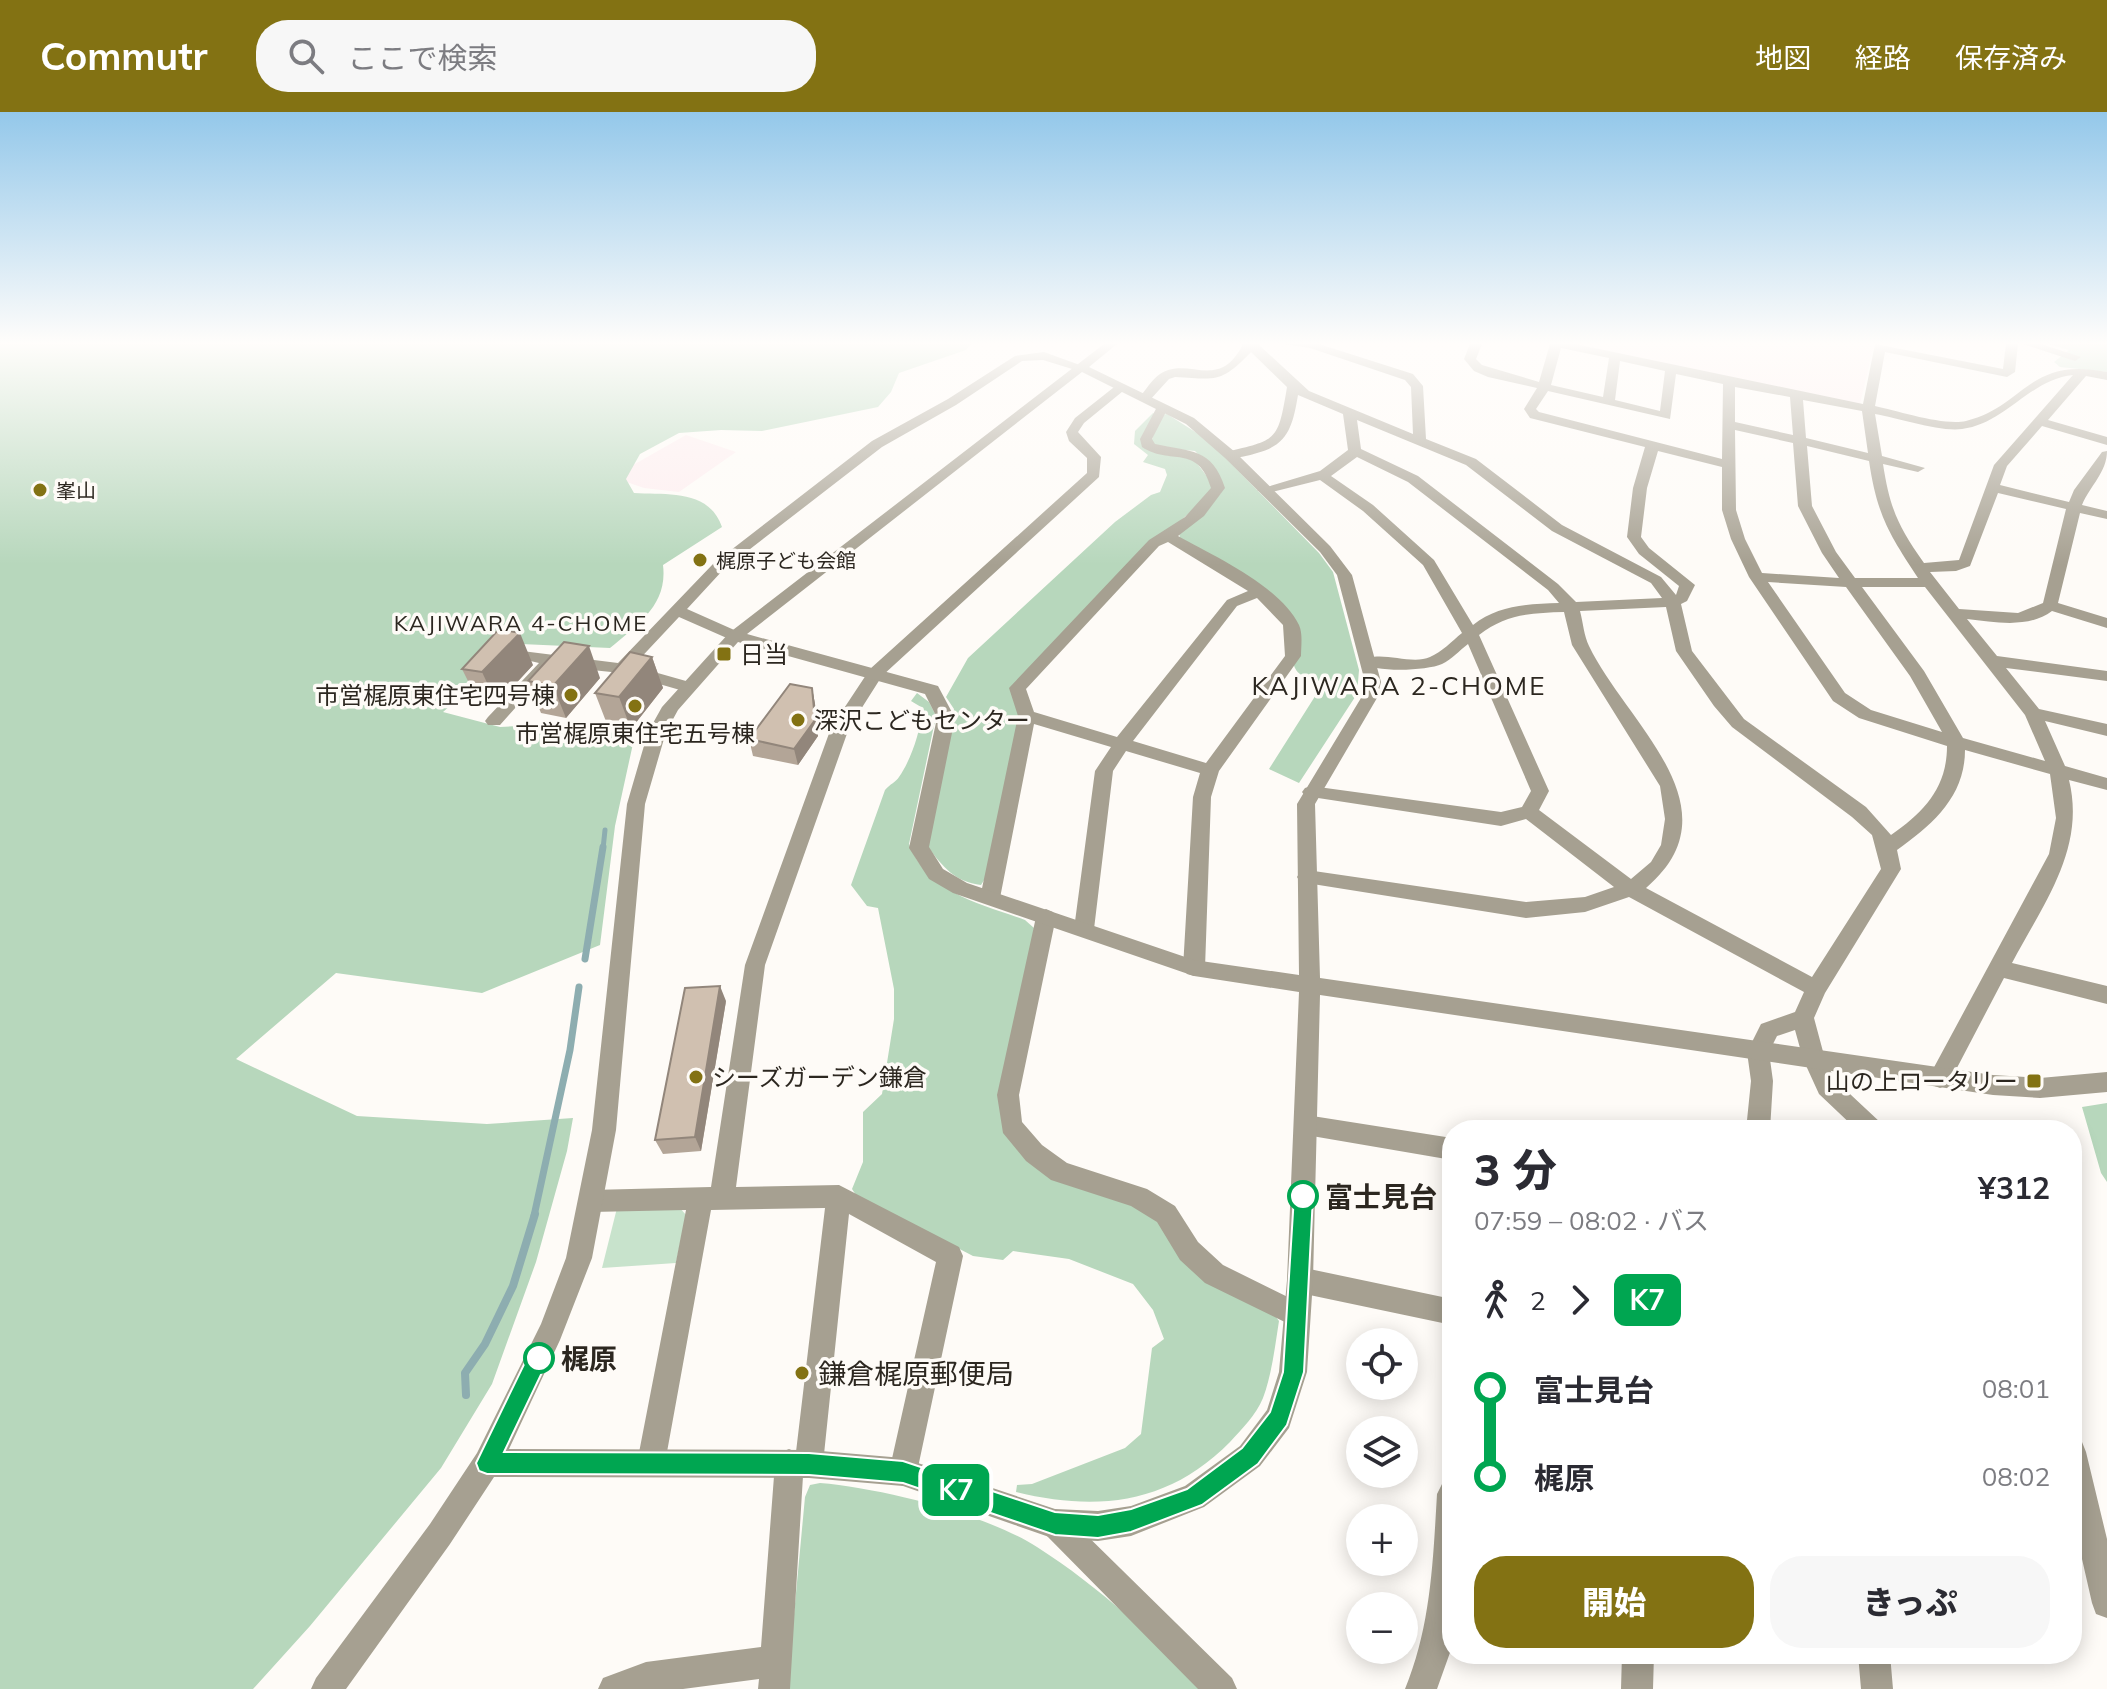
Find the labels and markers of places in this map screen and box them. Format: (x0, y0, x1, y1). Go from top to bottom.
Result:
place label: 峯山 (56, 478, 96, 503)
marker: 峯山 (31, 481, 49, 499)
place label: 梶原子ども会館 (716, 548, 856, 573)
marker: 梶原子ども会館 (691, 551, 709, 569)
place label: 日当 (740, 639, 788, 669)
marker: 日当 (715, 645, 733, 663)
place label: 市営梶原東住宅四号棟 (315, 680, 555, 710)
marker: 市営梶原東住宅四号棟 (562, 686, 580, 704)
marker: 市営梶原東住宅五号棟 (626, 697, 644, 715)
place label: 深沢こどもセンター (814, 705, 1030, 735)
marker: 深沢こどもセンター (789, 711, 807, 729)
place label: 市営梶原東住宅五号棟 (515, 718, 755, 748)
place label: シーズガーデン鎌倉 (712, 1062, 927, 1092)
place label: 山の上ロータリー (1826, 1066, 2018, 1096)
marker: シーズガーデン鎌倉 (687, 1068, 705, 1086)
marker: 山の上ロータリー (2025, 1072, 2043, 1090)
place label: 富士見台 (1325, 1179, 1437, 1214)
marker: 富士見台 (1288, 1181, 1318, 1211)
place label: 梶原 (561, 1341, 617, 1376)
marker: 梶原 (524, 1343, 554, 1373)
place label: 鎌倉梶原郵便局 (818, 1356, 1014, 1391)
marker: 鎌倉梶原郵便局 (793, 1364, 811, 1382)

